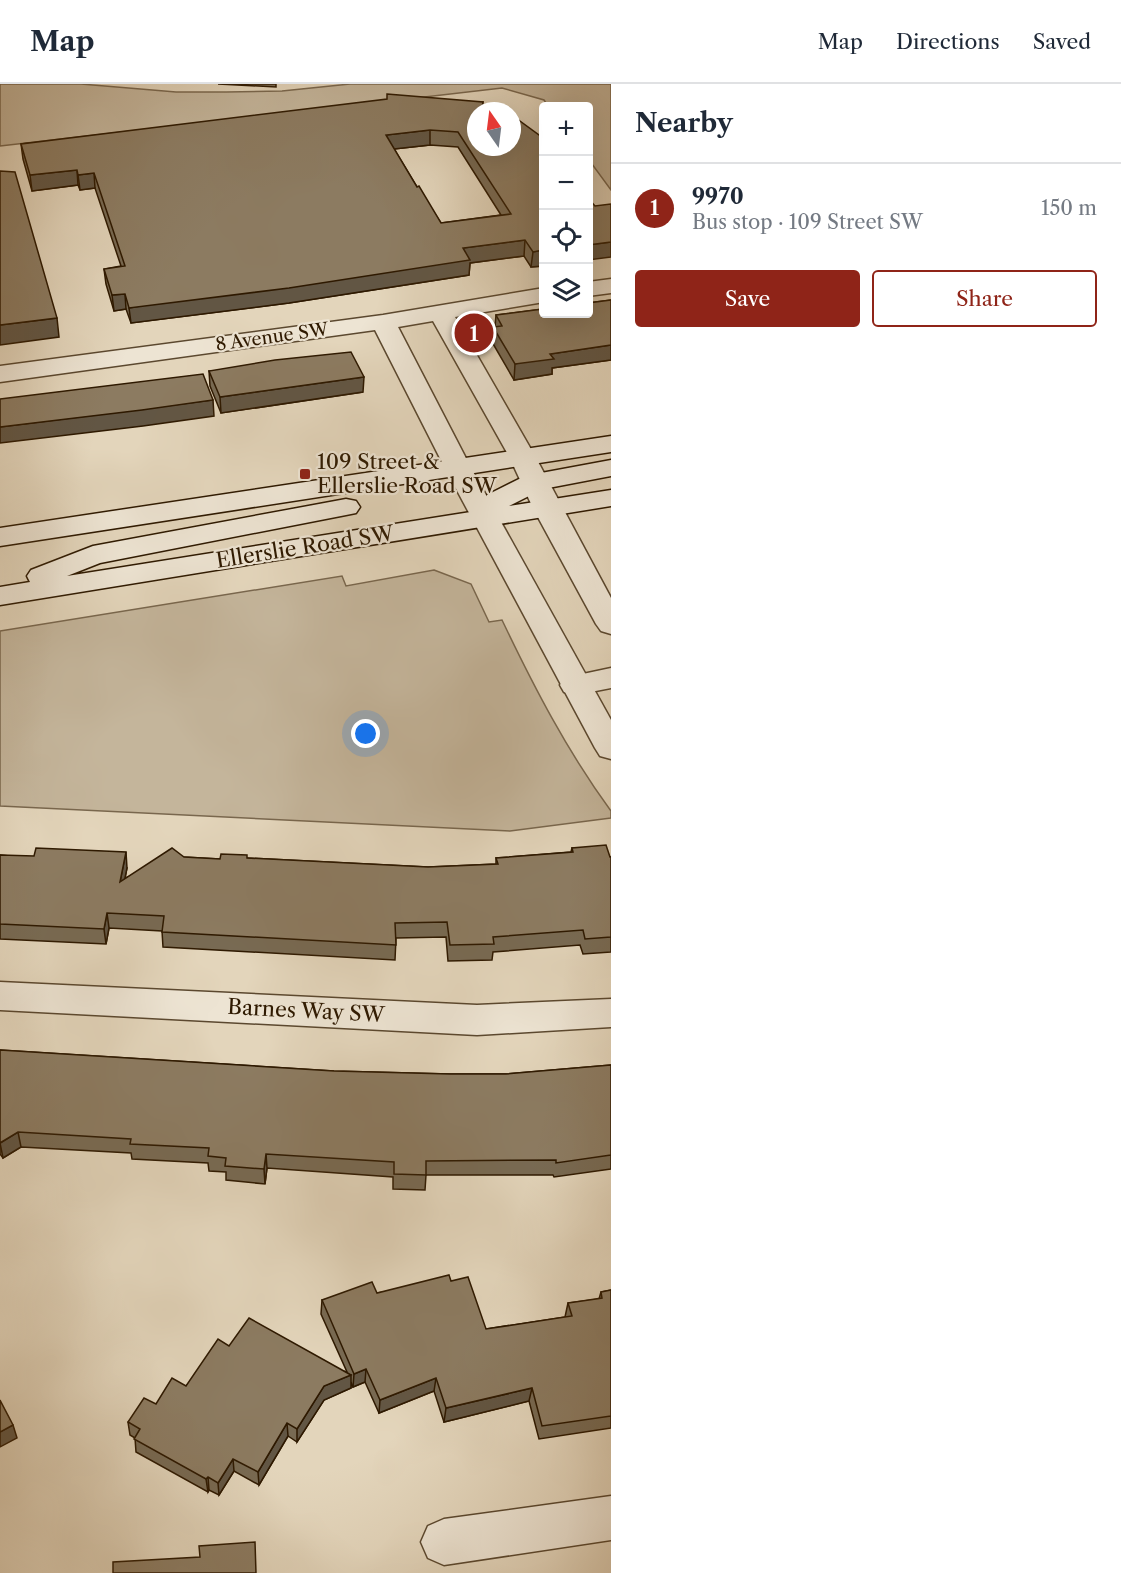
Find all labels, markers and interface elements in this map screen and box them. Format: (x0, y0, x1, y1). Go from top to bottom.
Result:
text: Map (30, 24, 94, 58)
text: Map (818, 29, 863, 54)
text: Directions (896, 29, 1000, 54)
text: Saved (1033, 29, 1091, 54)
north arrow (467, 102, 521, 156)
map controls (539, 102, 593, 318)
button: + (539, 102, 593, 156)
text: Nearby (635, 107, 733, 139)
button: − (539, 156, 593, 210)
text: 9970 (692, 183, 744, 210)
text: 1 (650, 196, 659, 220)
text: 150 m (1041, 196, 1097, 220)
button: locate (539, 210, 593, 264)
text: Bus stop · 109 Street SW (692, 210, 923, 234)
button: layers (539, 264, 593, 318)
button: Save (635, 270, 860, 327)
button: Share (872, 270, 1097, 327)
pin: 1 (454, 310, 494, 356)
street label: 8 Avenue SW (214, 318, 331, 356)
place label: 109 Street & Ellerslie Road SW (317, 449, 498, 498)
marker: 109 Street & Ellerslie Road SW (298, 467, 312, 481)
street label: Ellerslie Road SW (214, 520, 397, 573)
your location (351, 719, 380, 748)
street label: Barnes Way SW (227, 994, 386, 1027)

